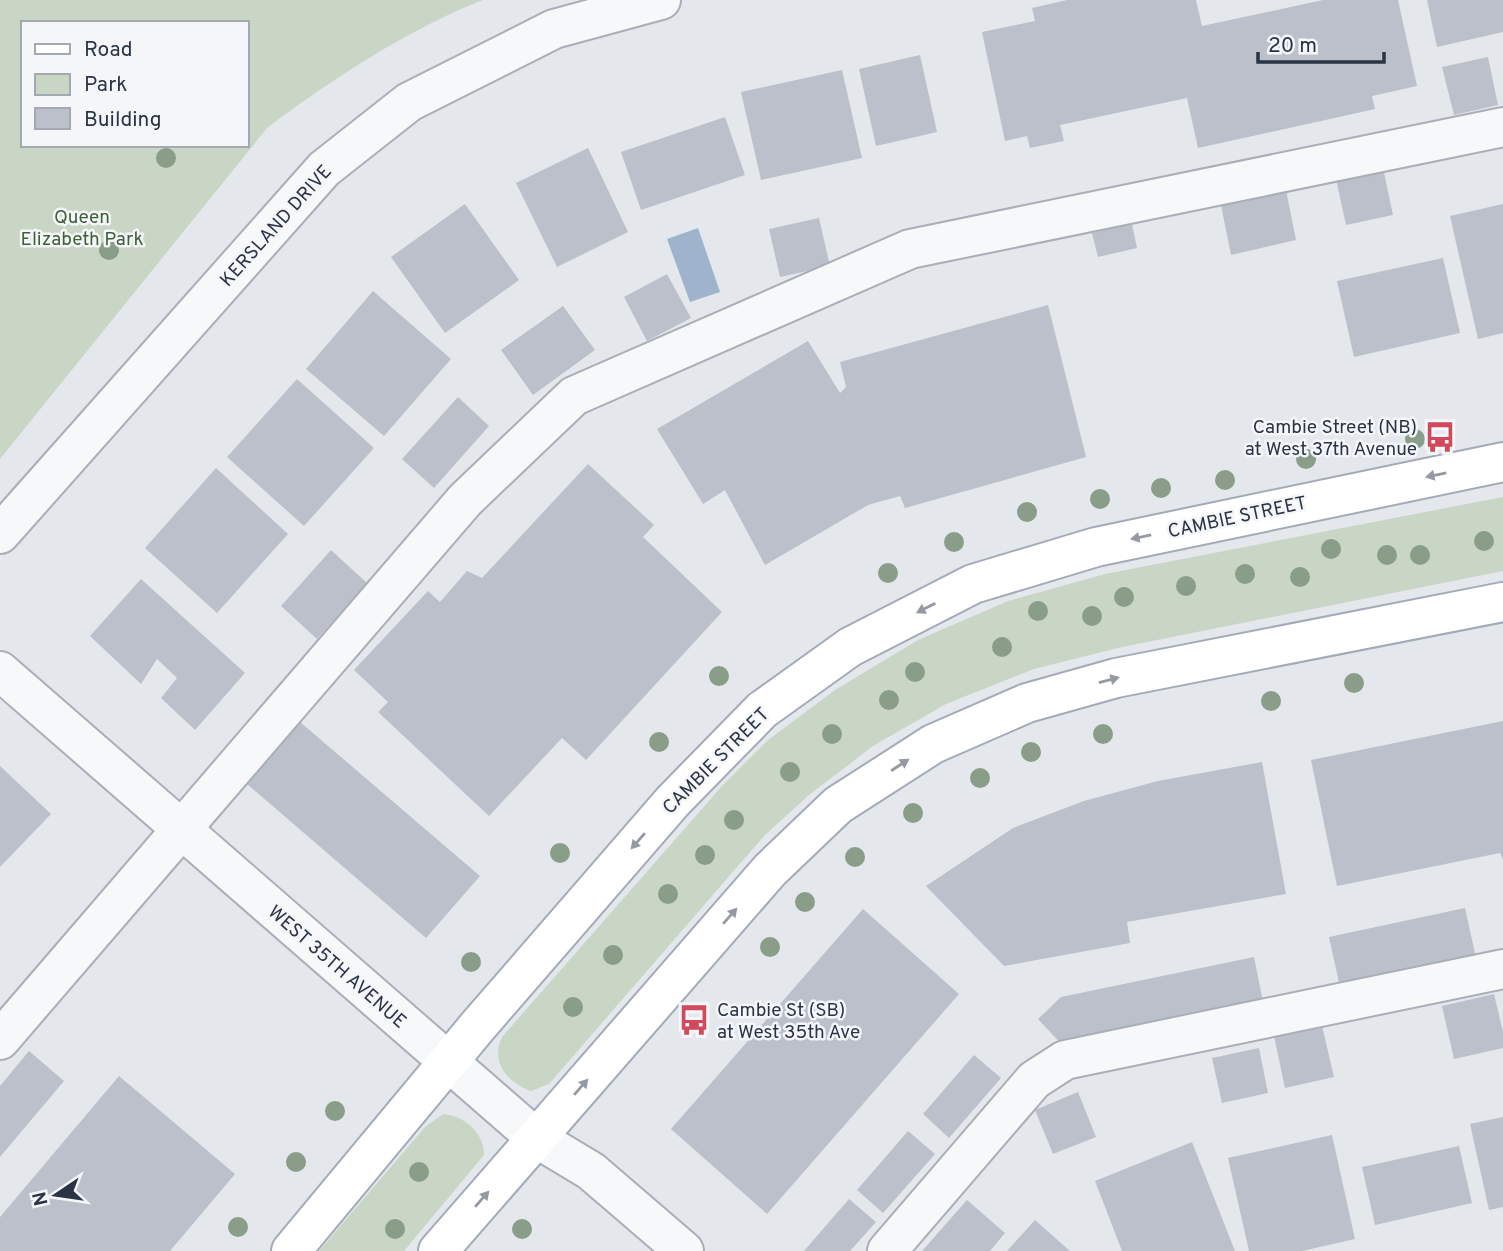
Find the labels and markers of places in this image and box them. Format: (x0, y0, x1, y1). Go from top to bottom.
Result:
place label: Cambie Street (NB) at West 37th Avenue (1245, 416, 1417, 462)
bus stop icon: Cambie Street (NB) at West 37th Avenue (1423, 420, 1457, 454)
place label: Cambie St (SB) at West 35th Ave (717, 999, 860, 1045)
bus stop icon: Cambie St (SB) at West 35th Ave (677, 1003, 711, 1037)

